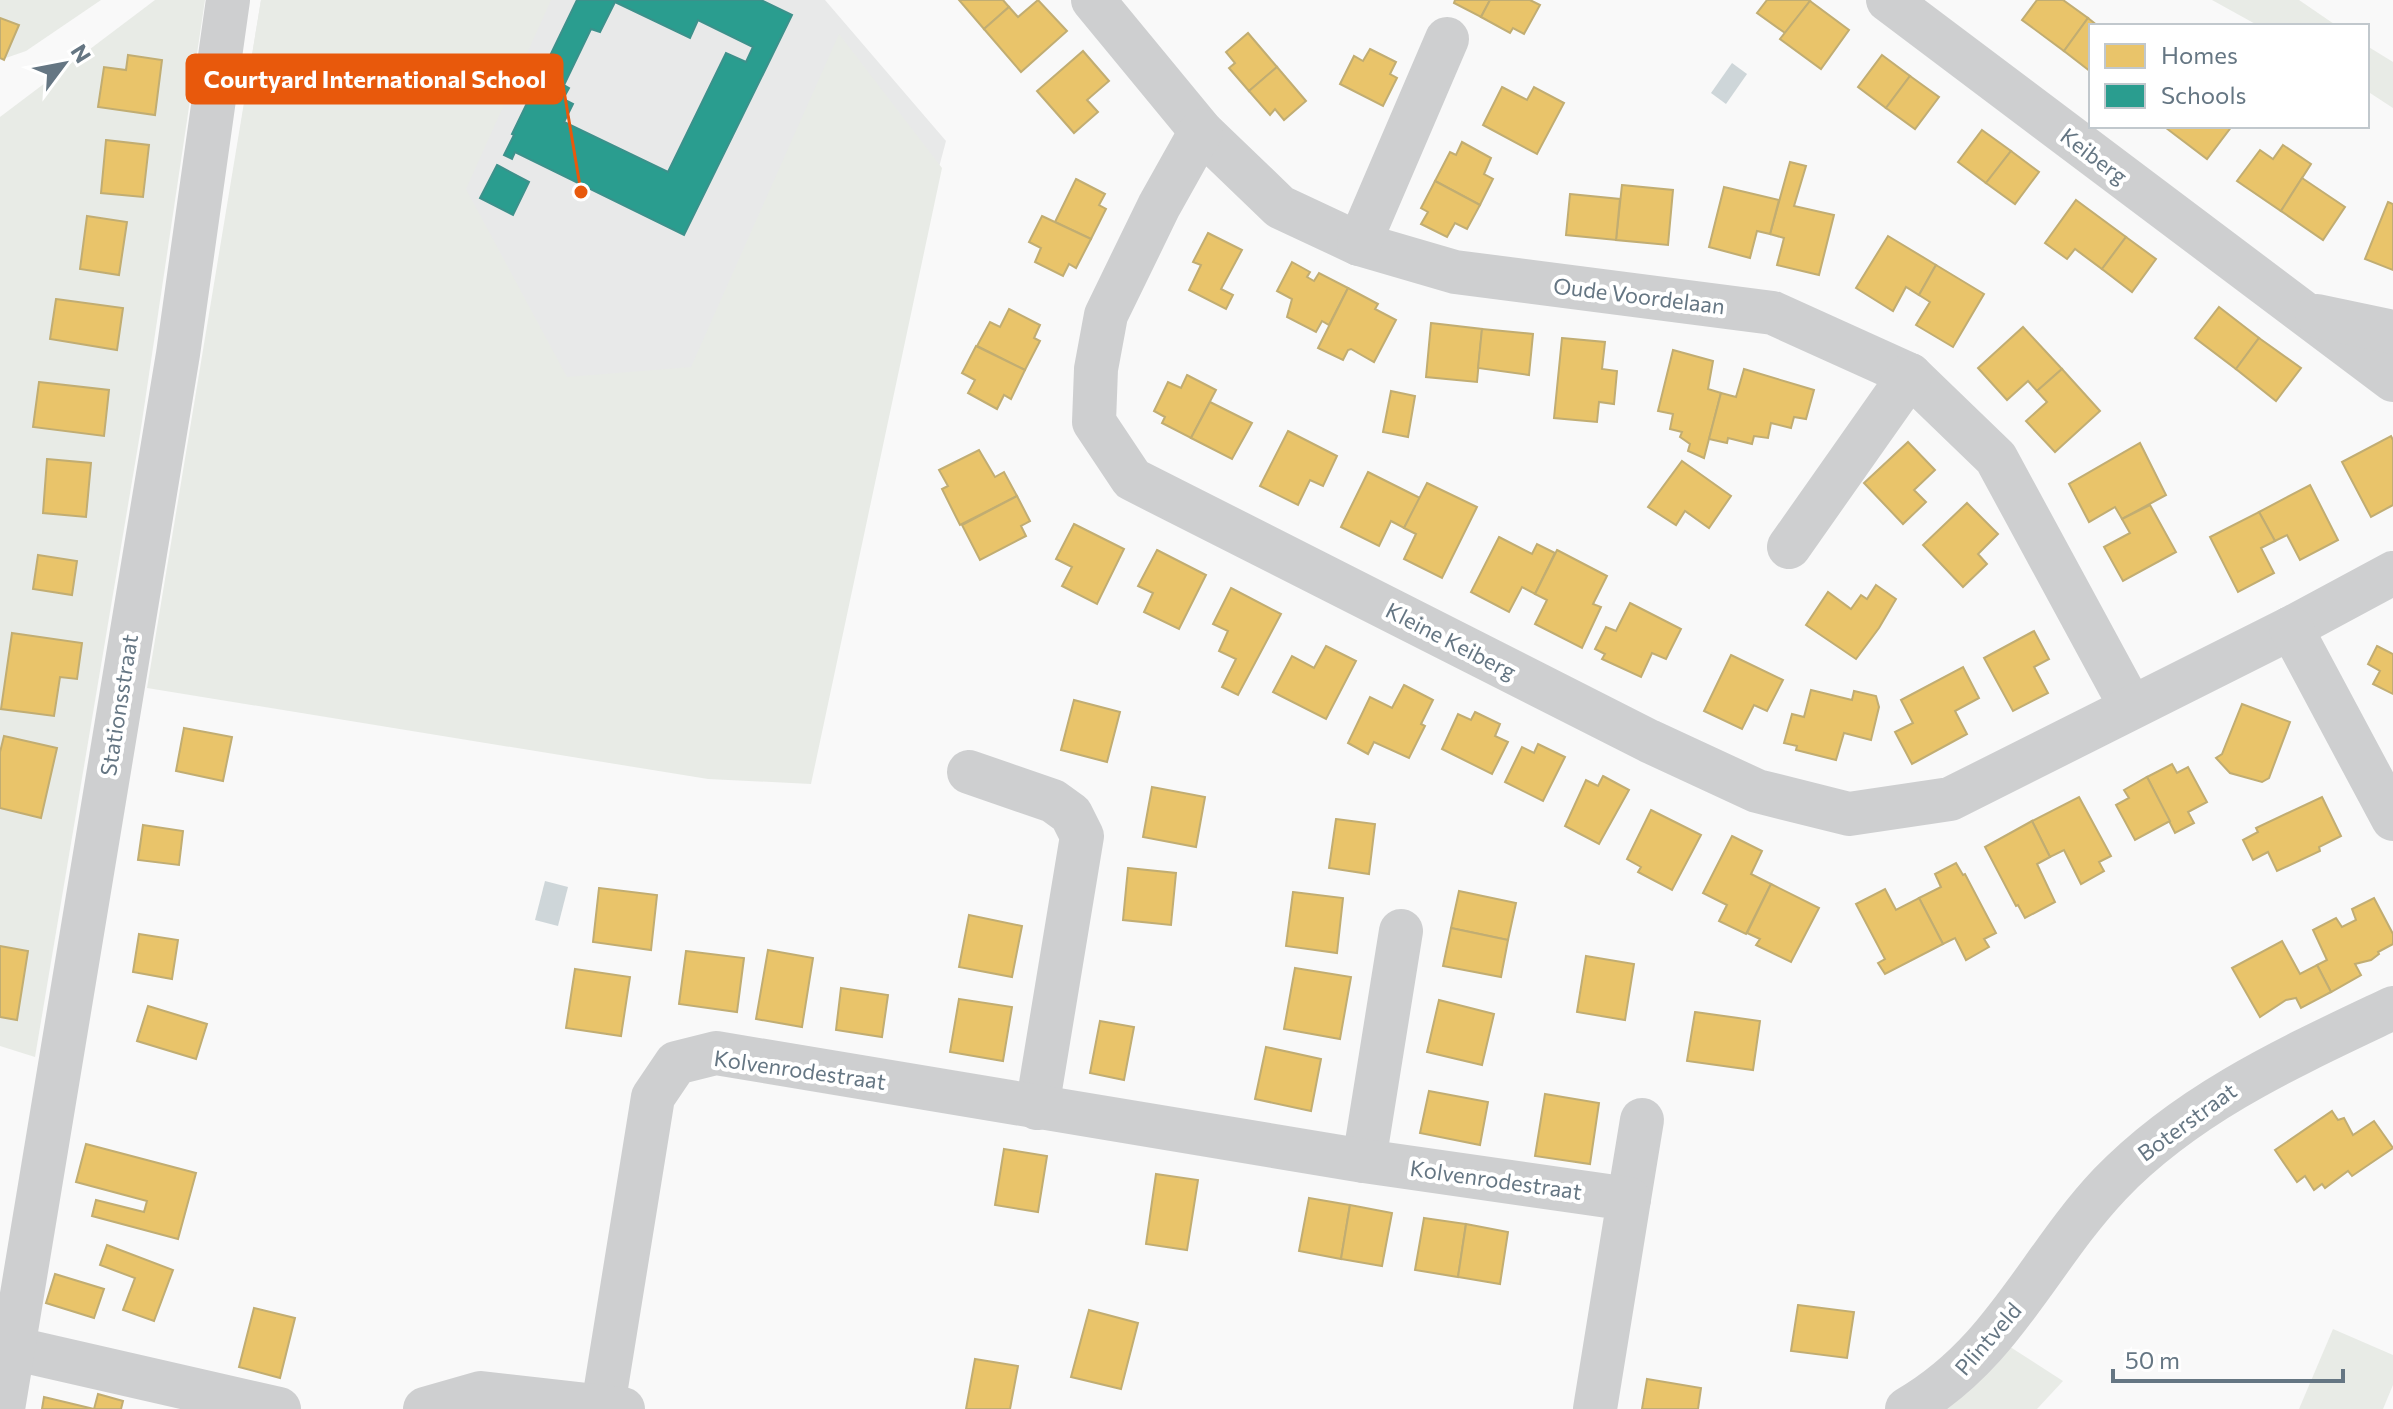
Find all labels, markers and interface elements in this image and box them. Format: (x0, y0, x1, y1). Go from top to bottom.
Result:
north arrow (24, 24, 104, 104)
legend (2089, 24, 2369, 128)
text: N (66, 39, 97, 67)
text: Homes (2161, 40, 2238, 69)
callout: Courtyard International School (187, 55, 562, 103)
text: Courtyard International School (204, 64, 546, 93)
text: Schools (2161, 80, 2246, 109)
street label: Keiberg (2056, 122, 2133, 189)
street label: Oude Voordelaan (1552, 272, 1726, 319)
street label: Kleine Keiberg (1382, 596, 1521, 685)
street label: Stationsstraat (94, 632, 143, 778)
street label: Kolvenrodestraat (712, 1044, 888, 1095)
street label: Boterstraat (2132, 1077, 2241, 1167)
street label: Kolvenrodestraat (1408, 1154, 1584, 1205)
street label: Plintveld (1949, 1297, 2027, 1381)
scale bar (2113, 1333, 2343, 1383)
text: 50 m (2125, 1345, 2180, 1374)

